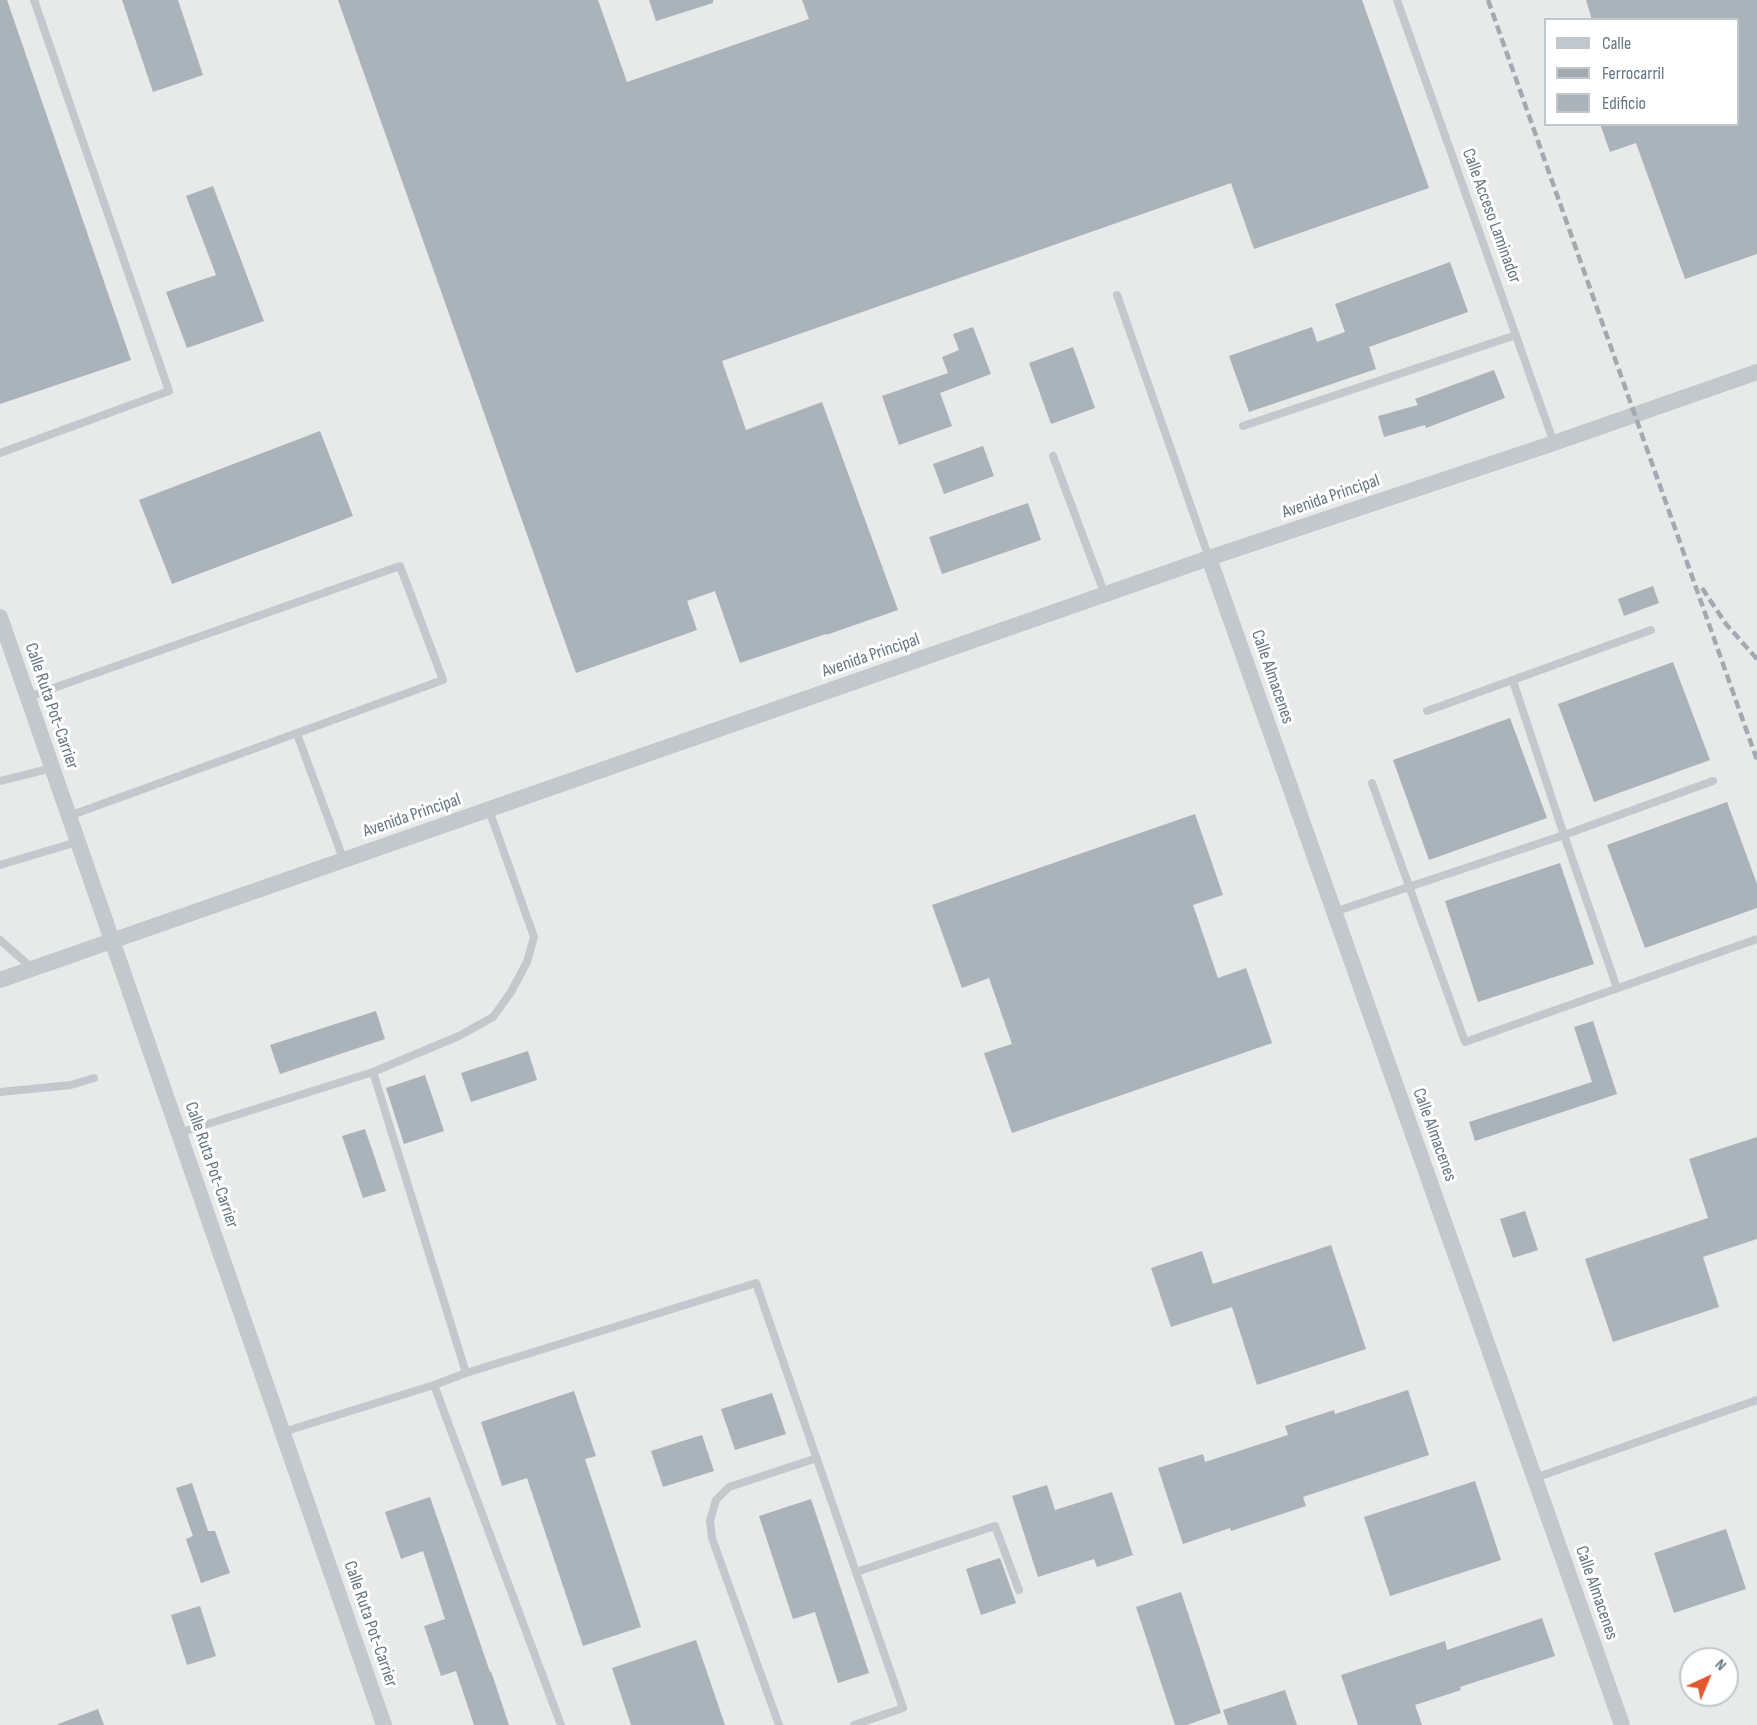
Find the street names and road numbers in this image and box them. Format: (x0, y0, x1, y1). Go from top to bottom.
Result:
street label: Calle Acceso Laminador (1457, 146, 1525, 286)
street label: Avenida Principal (1279, 470, 1383, 524)
street label: Calle Almacenes (1246, 627, 1298, 727)
street label: Avenida Principal (819, 629, 923, 683)
street label: Calle Ruta Pot-Carrier (19, 640, 83, 772)
street label: Avenida Principal (360, 789, 464, 843)
street label: Calle Almacenes (1407, 1085, 1461, 1185)
street label: Calle Ruta Pot-Carrier (179, 1099, 243, 1231)
street label: Calle Almacenes (1570, 1543, 1622, 1643)
street label: Calle Ruta Pot-Carrier (338, 1558, 402, 1690)

